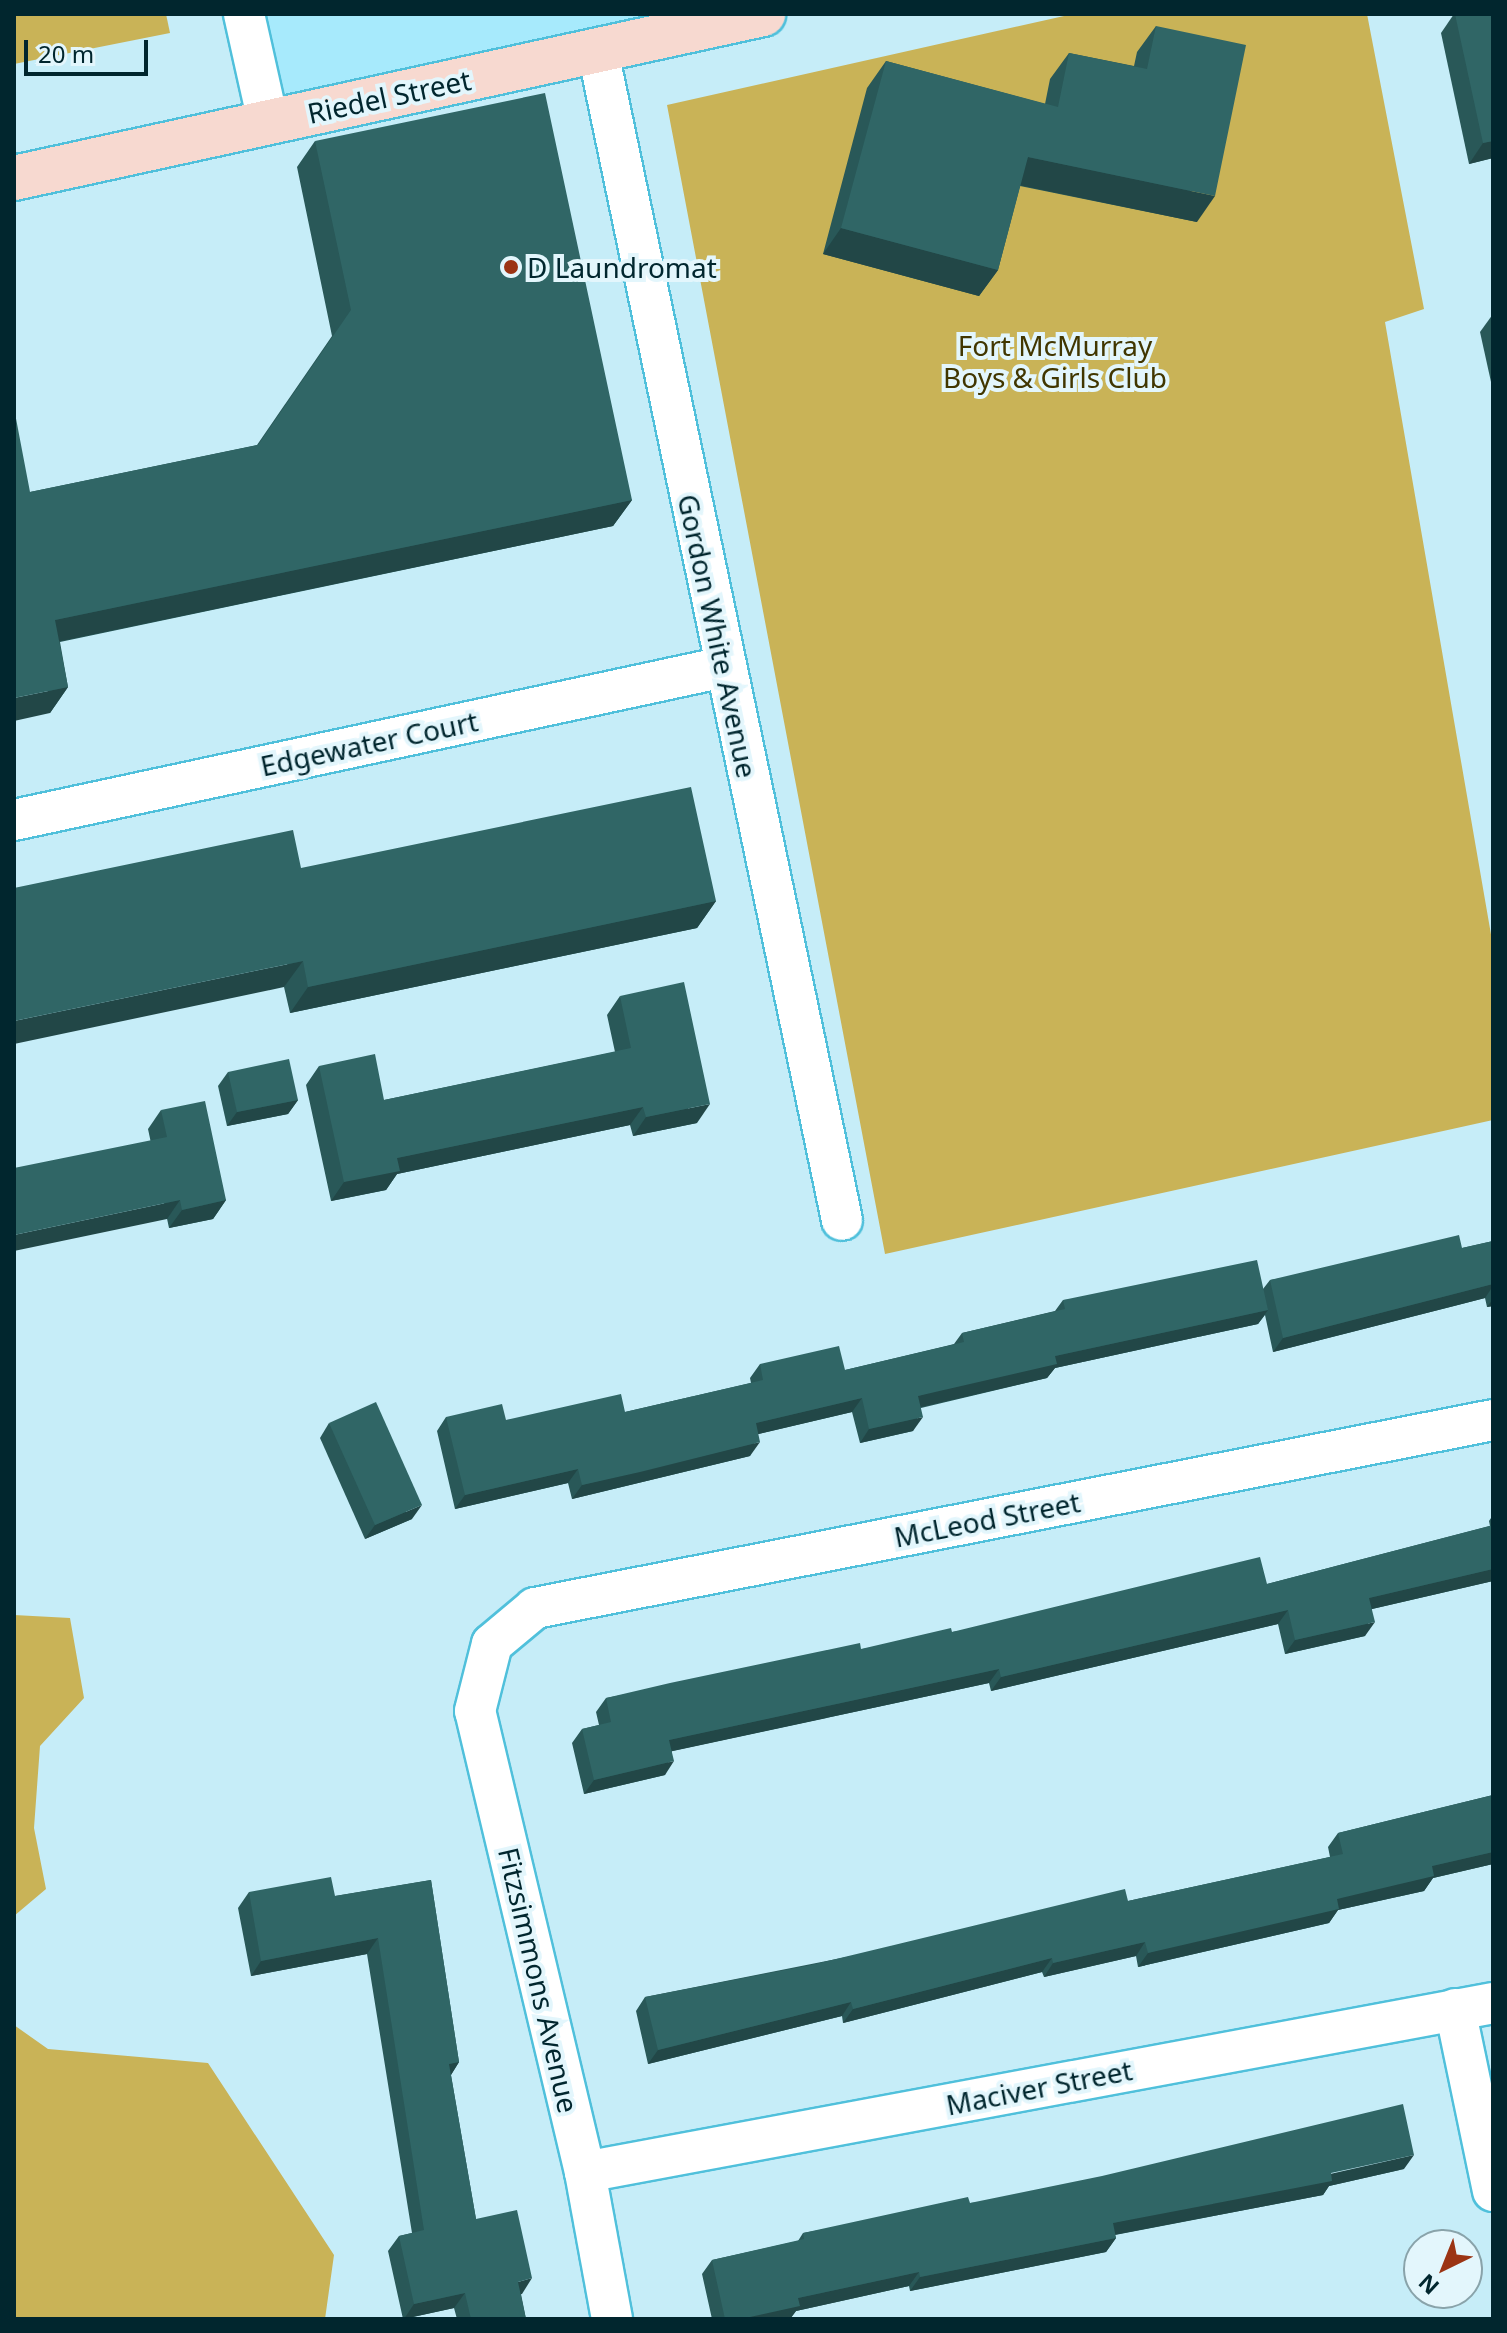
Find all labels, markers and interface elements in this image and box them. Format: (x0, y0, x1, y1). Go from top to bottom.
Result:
scale bar (28, 24, 152, 74)
text: 20 m (38, 37, 94, 70)
street label: Riedel Street (304, 62, 474, 130)
place label: D Laundromat (527, 250, 717, 284)
marker: D Laundromat (502, 258, 520, 276)
park label: Fort McMurray Boys & Girls Club (943, 328, 1167, 394)
street label: Gordon White Avenue (672, 491, 764, 781)
street label: Edgewater Court (257, 704, 481, 782)
street label: McLeod Street (891, 1484, 1083, 1554)
street label: Fitzsimmons Avenue (492, 1844, 586, 2116)
street label: Maciver Street (943, 2052, 1135, 2122)
north arrow (1403, 2229, 1483, 2309)
text: N (1411, 2268, 1445, 2302)

